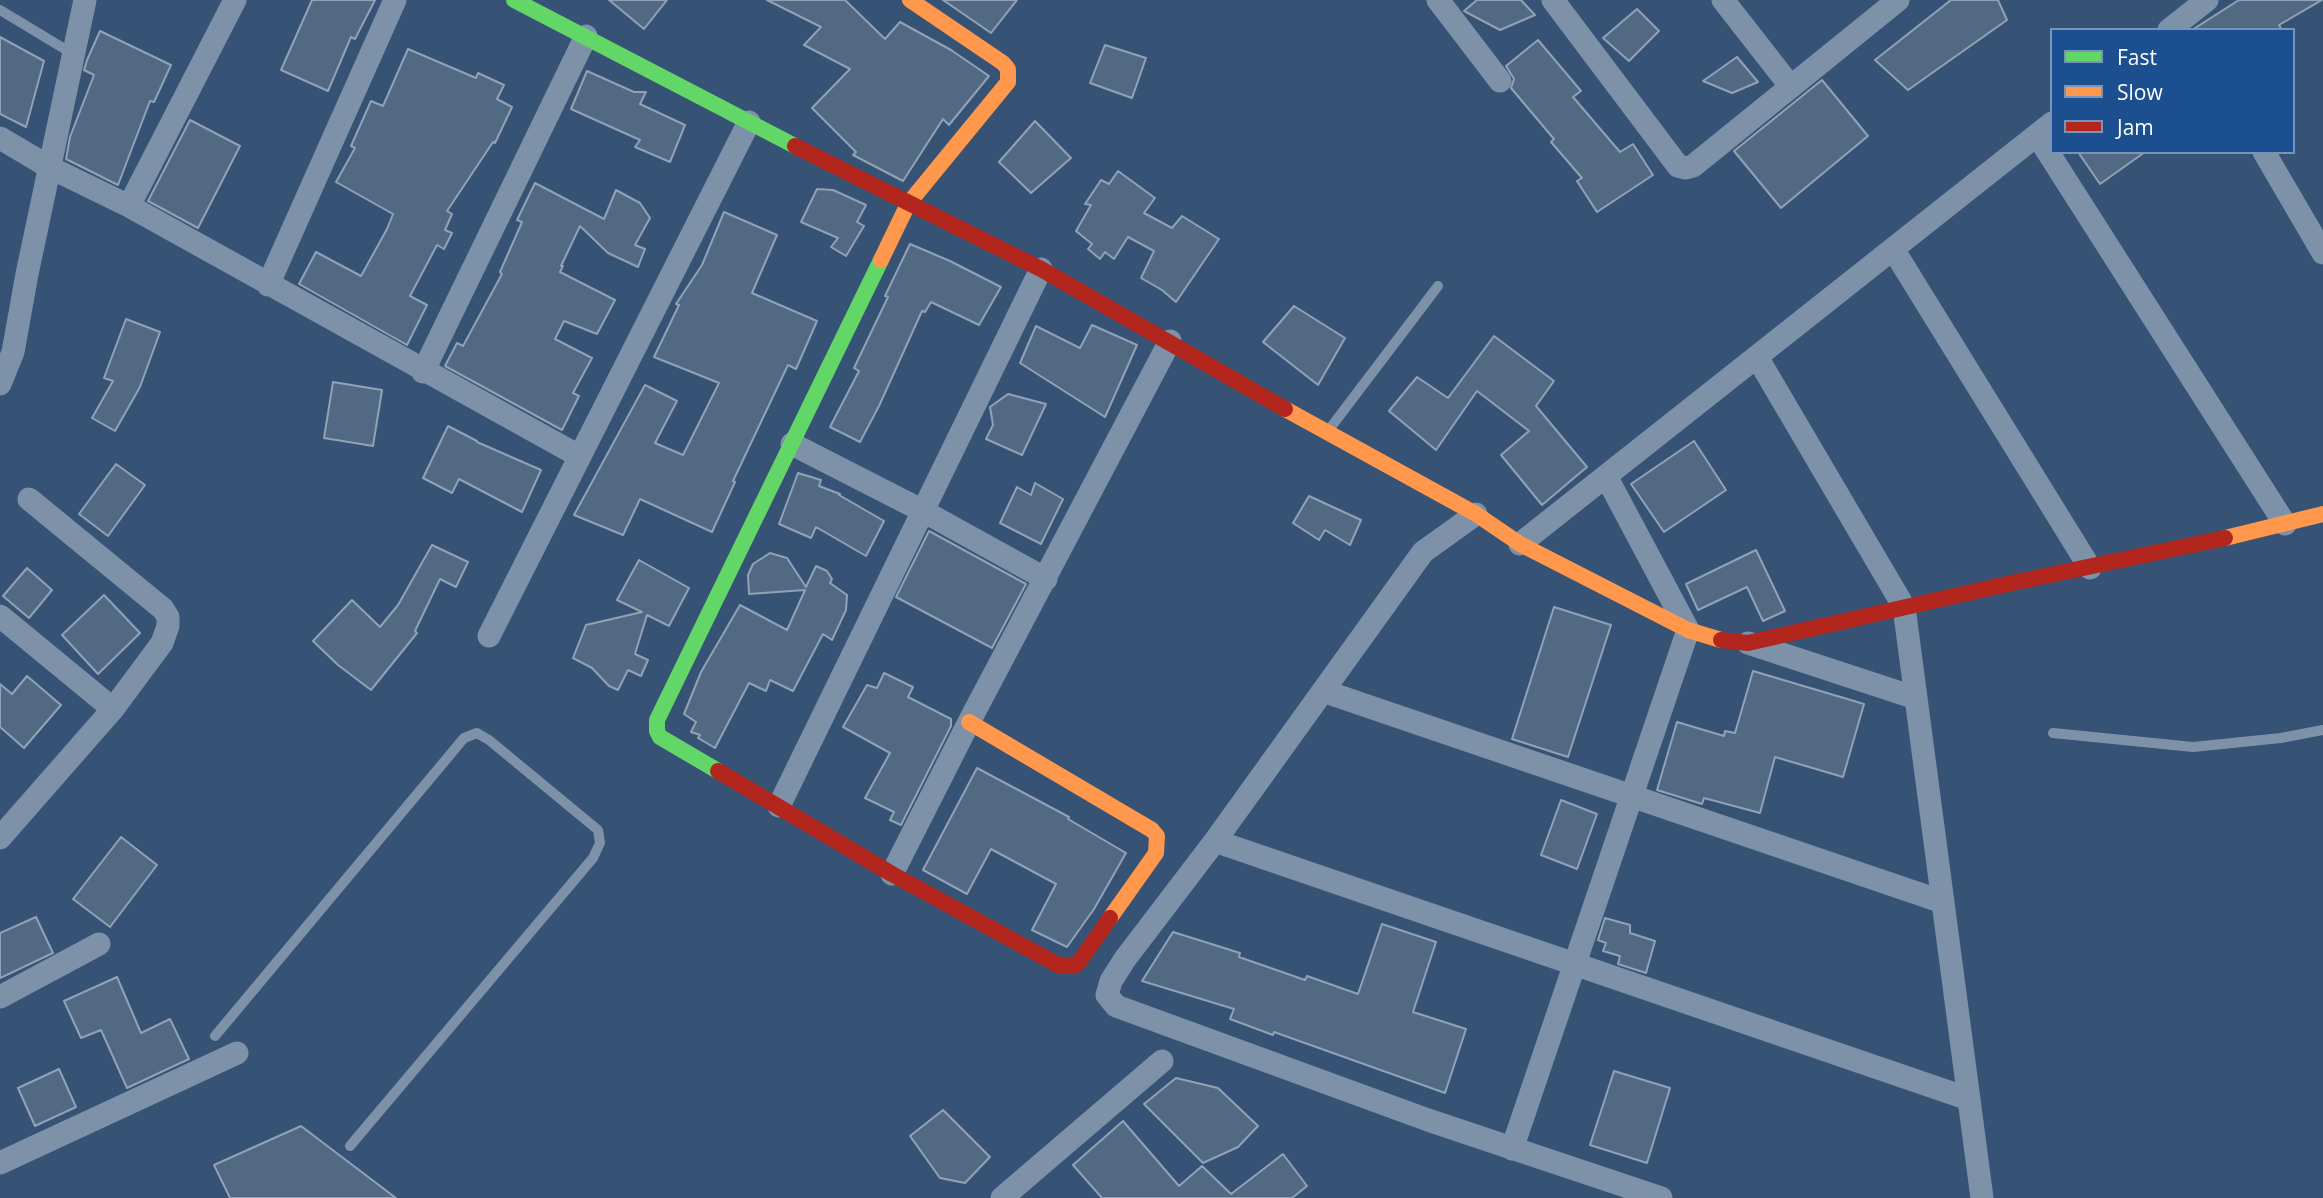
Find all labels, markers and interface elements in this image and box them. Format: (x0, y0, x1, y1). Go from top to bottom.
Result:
legend (2050, 28, 2295, 154)
text: Fast (2117, 43, 2157, 71)
text: Slow (2117, 78, 2163, 106)
text: Jam (2117, 113, 2154, 141)

